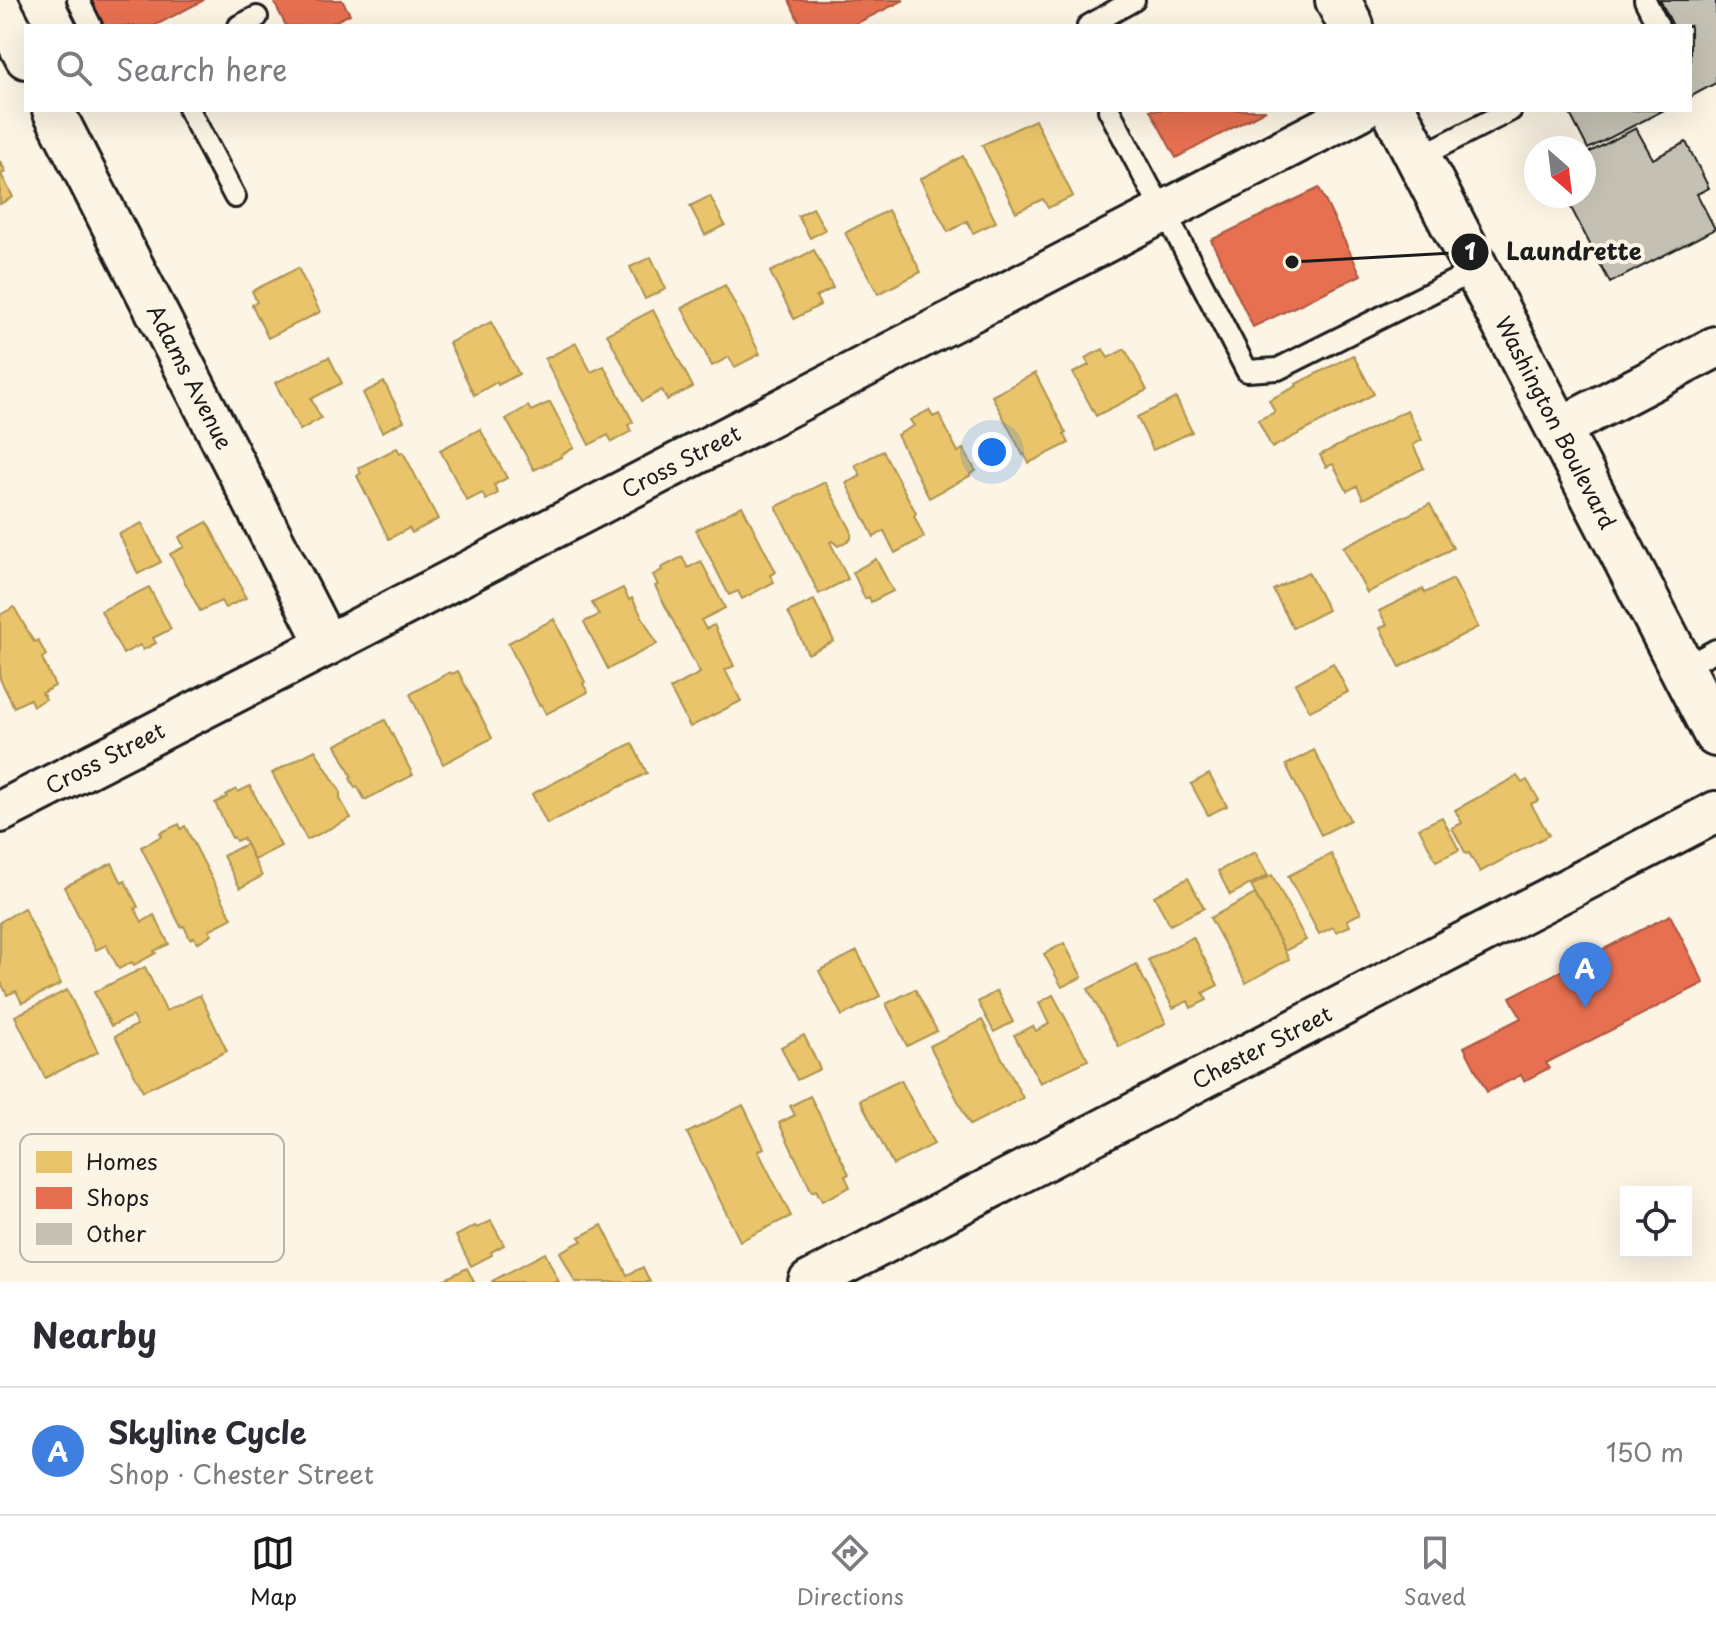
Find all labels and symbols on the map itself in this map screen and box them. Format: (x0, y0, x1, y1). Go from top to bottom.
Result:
north arrow (1524, 136, 1596, 208)
callout: Laundrette (1450, 228, 1658, 276)
text: 1 (1464, 232, 1476, 268)
text: Laundrette (1506, 232, 1642, 268)
street label: Adams Avenue (140, 298, 242, 455)
street label: Washington Boulevard (1488, 310, 1625, 534)
street label: Cross Street (615, 416, 746, 505)
your location (972, 432, 1012, 472)
street label: Cross Street (39, 713, 170, 801)
pin: A (1559, 942, 1611, 1008)
street label: Chester Street (1185, 996, 1337, 1096)
legend (20, 1134, 284, 1262)
text: Homes (86, 1144, 157, 1177)
text: Shops (86, 1180, 149, 1213)
text: Other (86, 1216, 147, 1249)

